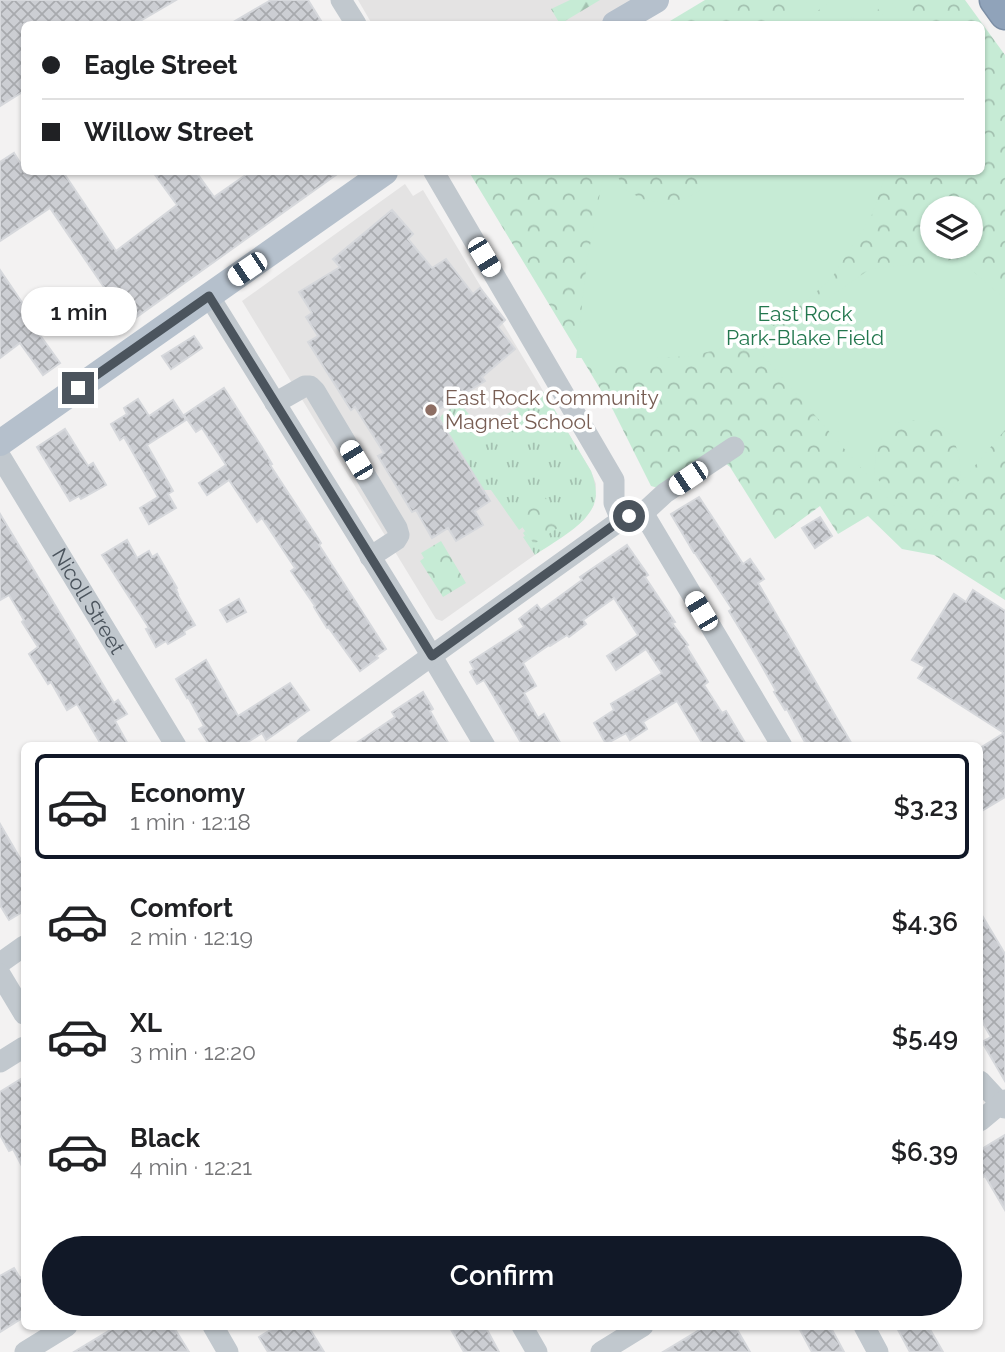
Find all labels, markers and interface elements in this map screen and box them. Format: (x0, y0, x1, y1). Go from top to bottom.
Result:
text: Eagle Street (84, 50, 238, 80)
text: Willow Street (84, 117, 254, 147)
map controls (920, 196, 983, 259)
button: layers (920, 196, 983, 259)
car (465, 234, 504, 280)
car (224, 249, 271, 289)
callout: 1 min (20, 286, 136, 336)
text: 1 min (50, 298, 108, 325)
park label: East Rock Park-Blake Field (726, 301, 884, 350)
route end (62, 372, 94, 404)
place label: East Rock Community Magnet School (445, 385, 659, 434)
marker: East Rock Community Magnet School (423, 402, 439, 418)
car (337, 437, 376, 483)
car (665, 458, 712, 498)
route start (613, 500, 645, 532)
street label: Nicoll Street (47, 544, 130, 658)
car (682, 588, 721, 634)
icon: car (46, 775, 109, 838)
text: Economy (130, 778, 245, 808)
text: $3.23 (893, 792, 958, 822)
text: 1 min · 12:18 (130, 808, 251, 835)
icon: car (46, 890, 109, 953)
text: Comfort (130, 893, 233, 923)
text: $4.36 (891, 907, 958, 937)
text: 2 min · 12:19 (130, 923, 253, 950)
icon: car (46, 1005, 109, 1068)
text: XL (130, 1008, 162, 1038)
text: $5.49 (892, 1022, 958, 1052)
text: 3 min · 12:20 (130, 1038, 256, 1065)
icon: car (46, 1120, 109, 1183)
text: Black (130, 1123, 200, 1153)
text: $6.39 (891, 1137, 958, 1167)
text: 4 min · 12:21 (130, 1153, 252, 1180)
button: Confirm (42, 1236, 962, 1316)

